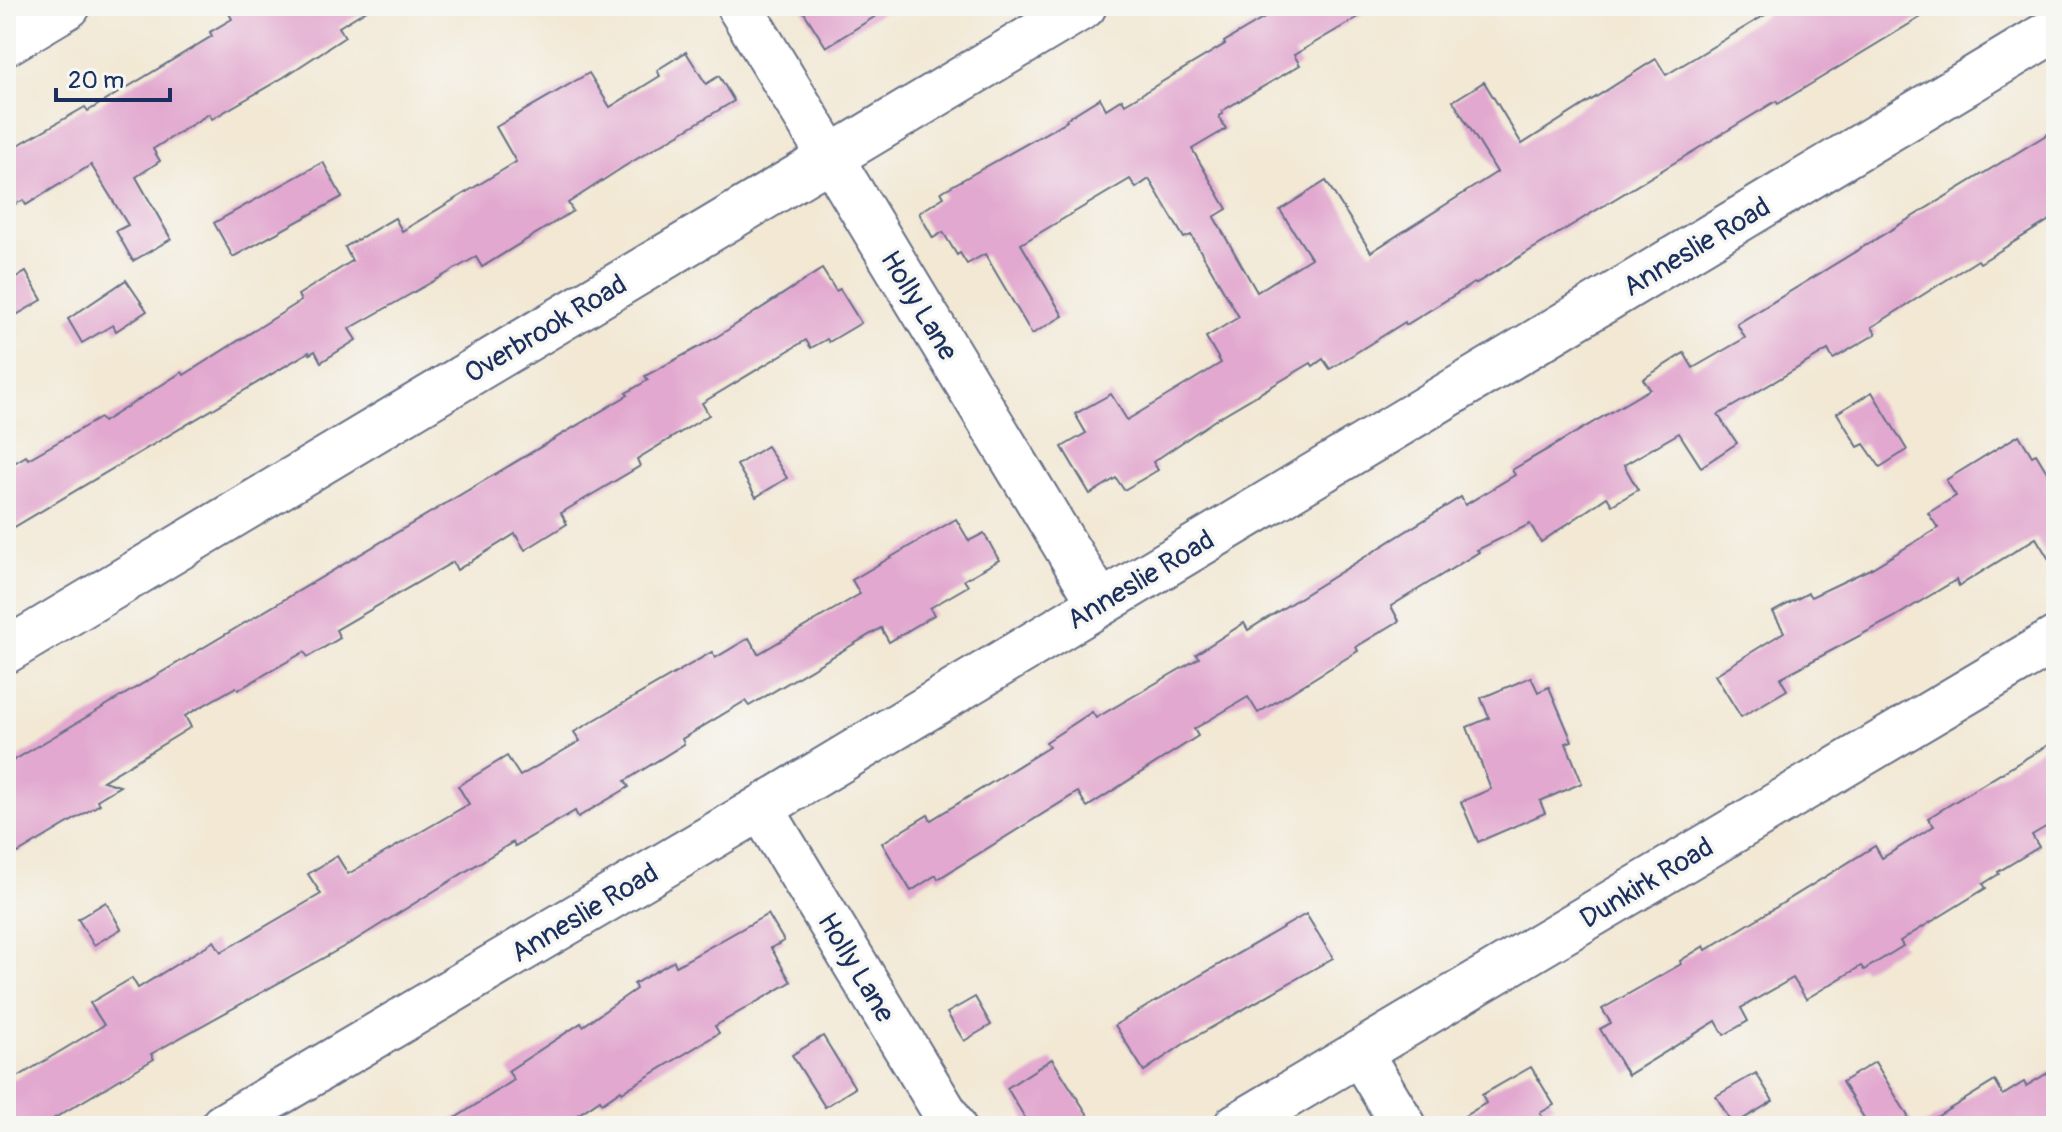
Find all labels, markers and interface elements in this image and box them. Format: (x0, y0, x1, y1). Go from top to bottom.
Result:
scale bar (56, 52, 170, 102)
text: 20 m (68, 66, 124, 95)
street label: Anneslie Road (1617, 190, 1777, 305)
street label: Holly Lane (872, 245, 965, 367)
street label: Overbrook Road (458, 267, 633, 391)
street label: Anneslie Road (1061, 523, 1221, 638)
street label: Dunkirk Road (1574, 830, 1720, 937)
street label: Anneslie Road (505, 856, 665, 971)
street label: Holly Lane (809, 907, 902, 1029)

